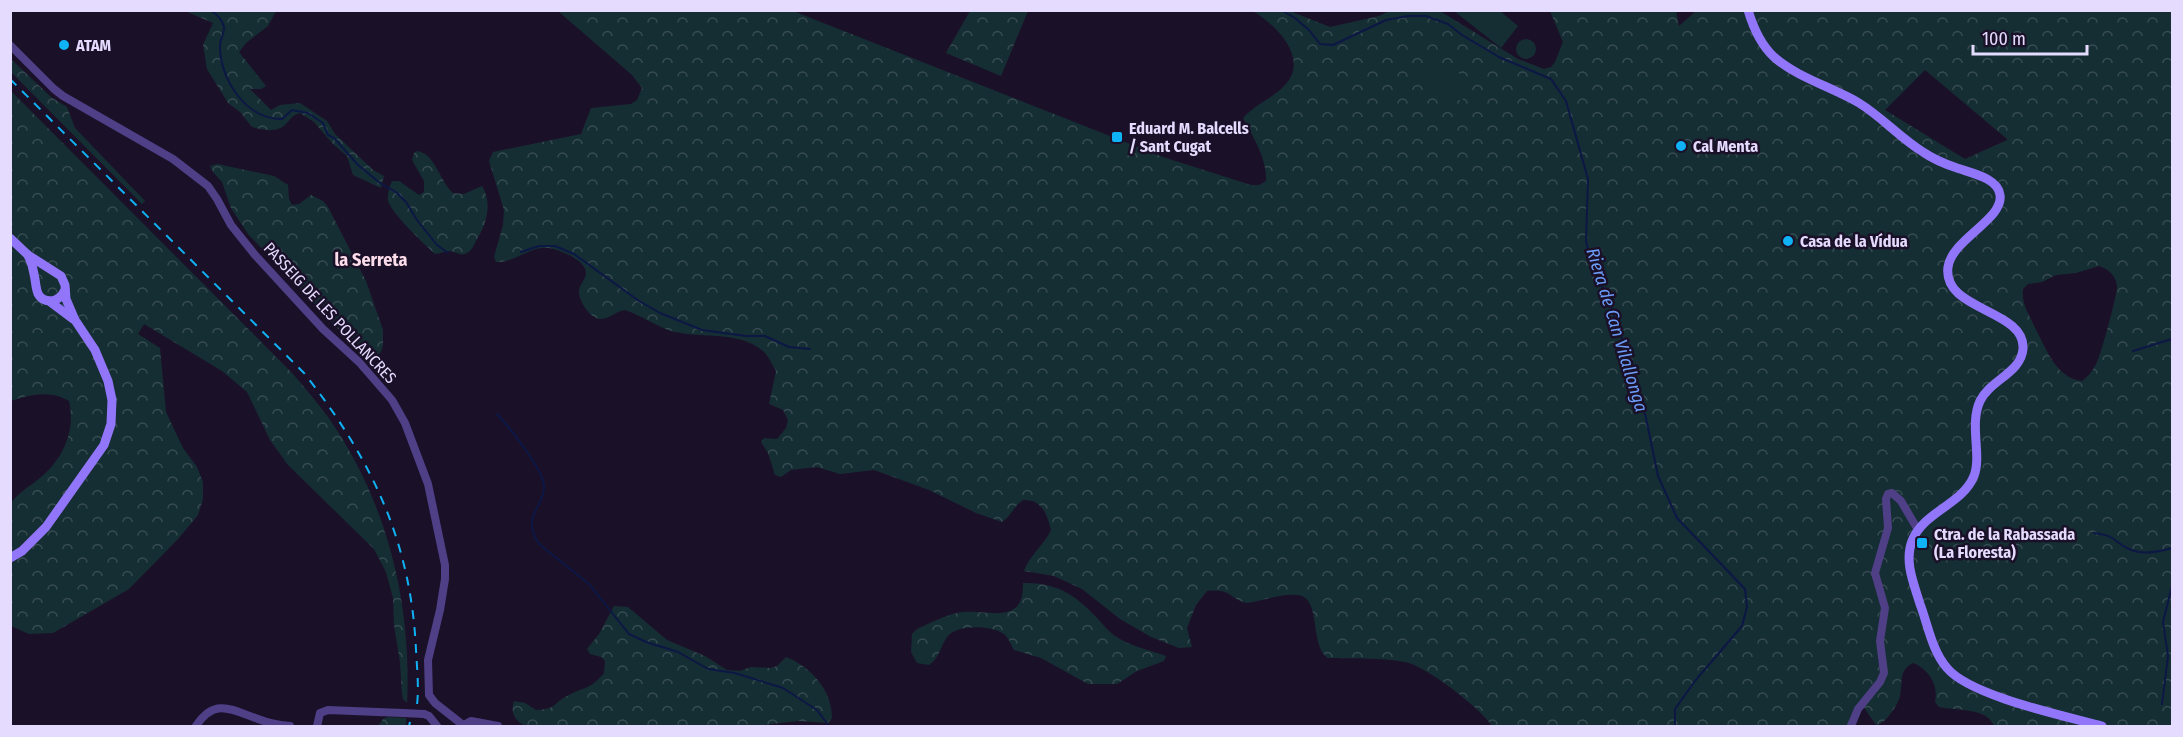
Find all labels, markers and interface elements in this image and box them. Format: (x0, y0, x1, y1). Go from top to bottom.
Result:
scale bar (1973, 18, 2087, 56)
text: 100 m (1982, 28, 2026, 50)
place label: ATAM (75, 36, 112, 55)
marker: ATAM (57, 38, 71, 52)
place label: Eduard M. Balcells / Sant Cugat (1129, 119, 1249, 156)
marker: Eduard M. Balcells / Sant Cugat (1110, 130, 1124, 144)
place label: Cal Menta (1693, 137, 1758, 156)
marker: Cal Menta (1674, 139, 1688, 153)
place label: Casa de la Vídua (1800, 232, 1908, 251)
marker: Casa de la Vídua (1781, 234, 1795, 248)
street label: PASSEIG DE LES POLLANCRES (260, 239, 400, 387)
water label: Riera de Can Vilallonga (1582, 245, 1652, 415)
district label: la Serreta (335, 249, 407, 271)
place label: Ctra. de la Rabassada (La Floresta) (1934, 525, 2075, 562)
marker: Ctra. de la Rabassada (La Floresta) (1915, 536, 1929, 550)

